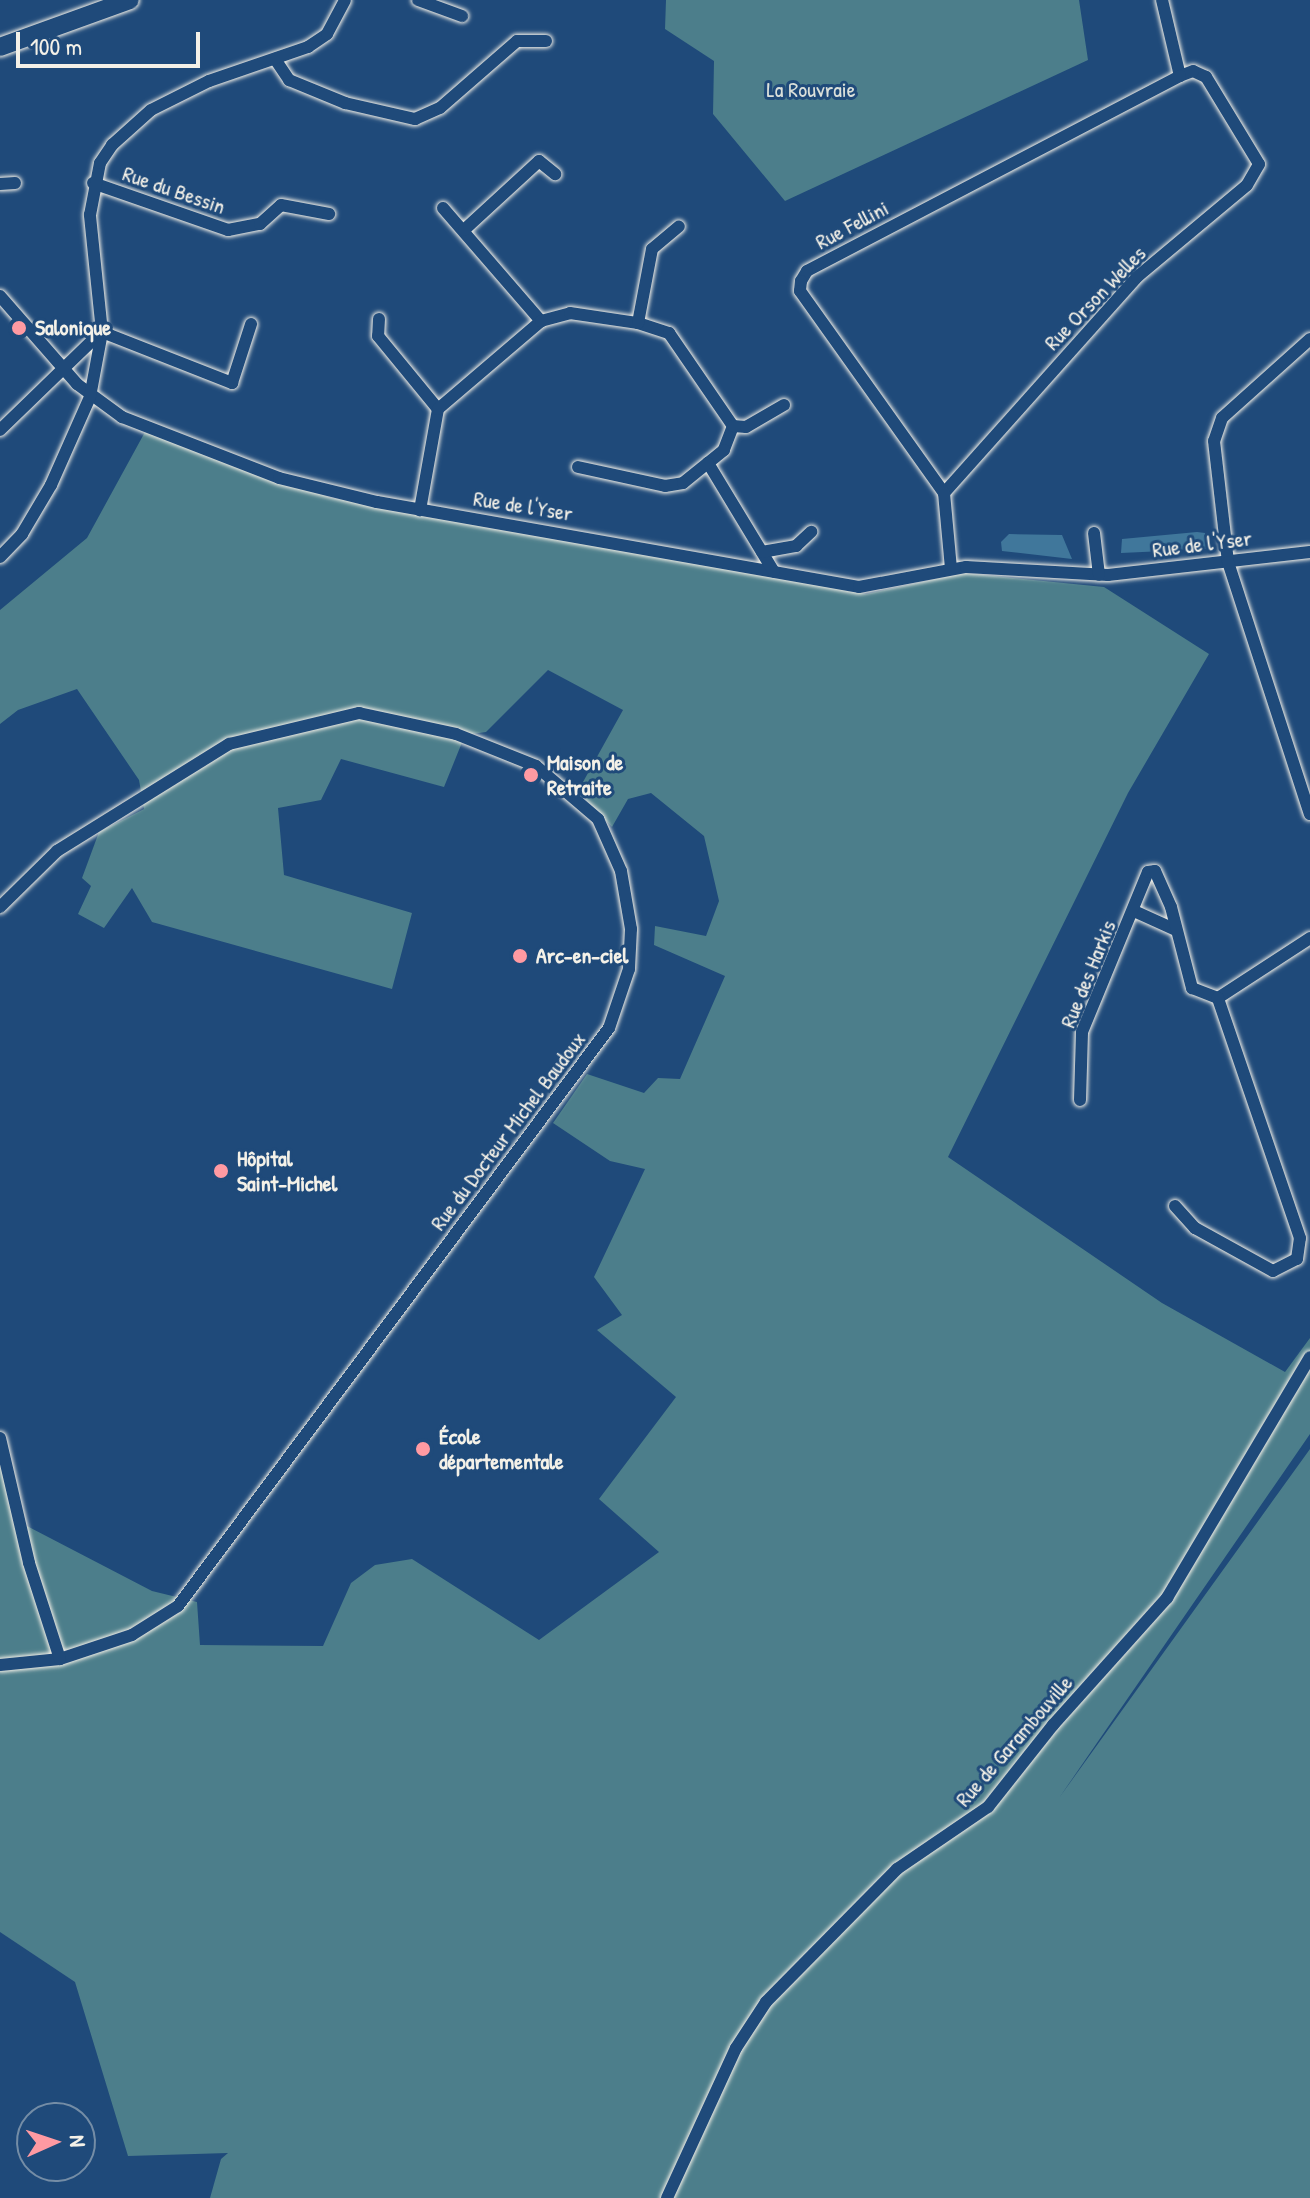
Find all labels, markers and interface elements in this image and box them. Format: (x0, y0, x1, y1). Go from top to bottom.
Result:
scale bar (20, 16, 204, 66)
text: 100 m (30, 30, 82, 62)
park label: La Rouvraie (766, 77, 856, 103)
street label: Rue du Bessin (119, 160, 229, 220)
street label: Rue Fellini (811, 195, 893, 255)
street label: Rue Orson Welles (1039, 240, 1151, 356)
place label: Salonique (35, 315, 111, 341)
marker: Salonique (10, 319, 28, 337)
street label: Rue de l'Yser (472, 485, 574, 527)
street label: Rue de l'Yser (1151, 525, 1253, 563)
place label: Maison de Retraite (547, 749, 623, 800)
marker: Maison de Retraite (522, 766, 540, 784)
street label: Rue des Harkis (1055, 916, 1121, 1032)
place label: Arc-en-ciel (536, 943, 628, 969)
marker: Arc-en-ciel (511, 947, 529, 965)
street label: Rue du Docteur Michel Baudoux (425, 1027, 591, 1235)
place label: Hôpital Saint-Michel (237, 1145, 337, 1196)
marker: Hôpital Saint-Michel (212, 1162, 230, 1180)
place label: École départementale (439, 1423, 564, 1474)
marker: École départementale (414, 1440, 432, 1458)
street label: Rue de Garambouville (950, 1670, 1078, 1812)
north arrow (16, 2102, 96, 2182)
text: N (63, 2134, 93, 2147)

